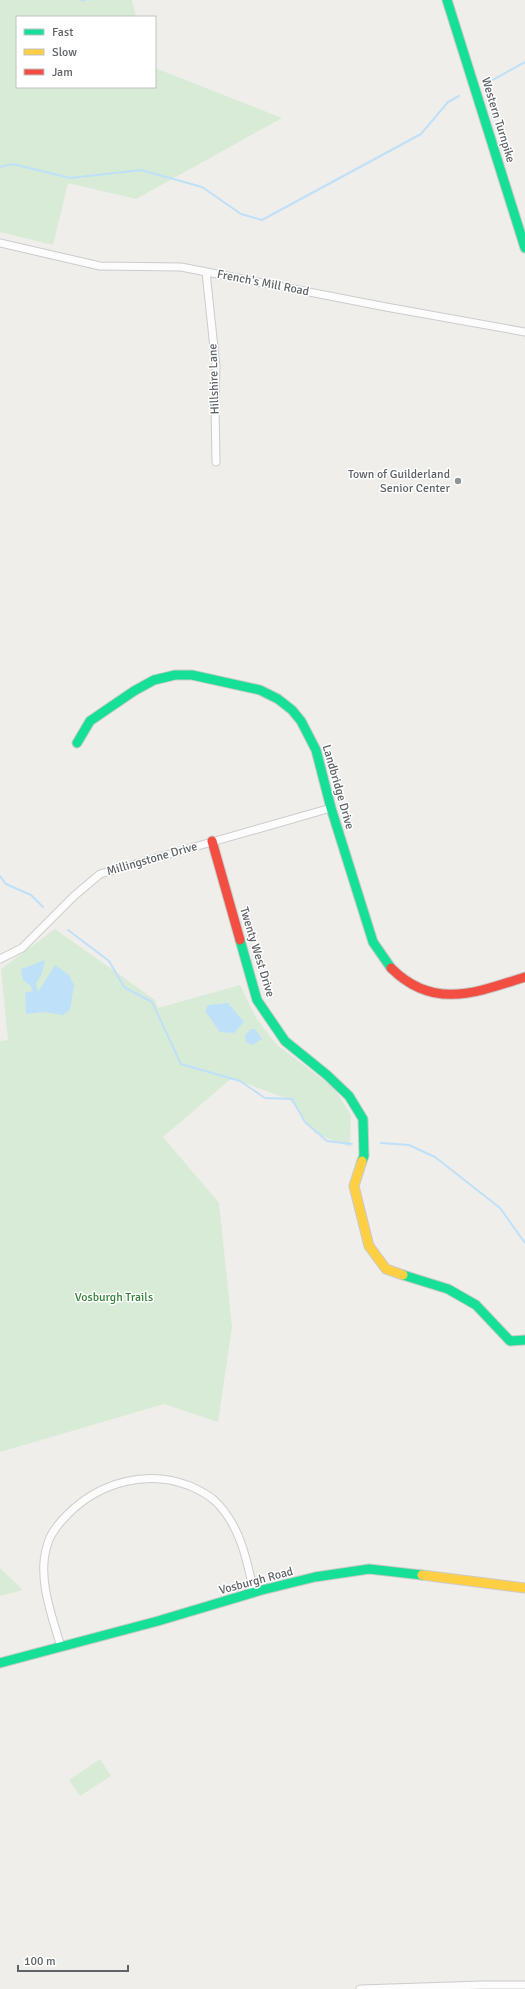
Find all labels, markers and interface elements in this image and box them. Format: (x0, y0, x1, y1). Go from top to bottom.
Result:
legend (16, 16, 156, 88)
text: Fast (52, 25, 73, 40)
text: Slow (52, 45, 77, 60)
text: Jam (52, 65, 73, 80)
street label: Western Turnpike (478, 75, 518, 165)
street label: French's Mill Road (216, 267, 310, 299)
street label: Hillshire Lane (205, 343, 223, 415)
place label: Town of Guilderland Senior Center (348, 467, 451, 496)
marker: Town of Guilderland Senior Center (453, 476, 463, 486)
street label: Landbridge Drive (319, 743, 357, 831)
street label: Millingstone Drive (105, 839, 199, 879)
street label: Twenty West Drive (236, 905, 278, 999)
park label: Vosburgh Trails (75, 1290, 153, 1305)
street label: Vosburgh Road (217, 1564, 295, 1598)
scale bar (18, 1947, 128, 1973)
text: 100 m (24, 1954, 56, 1969)

